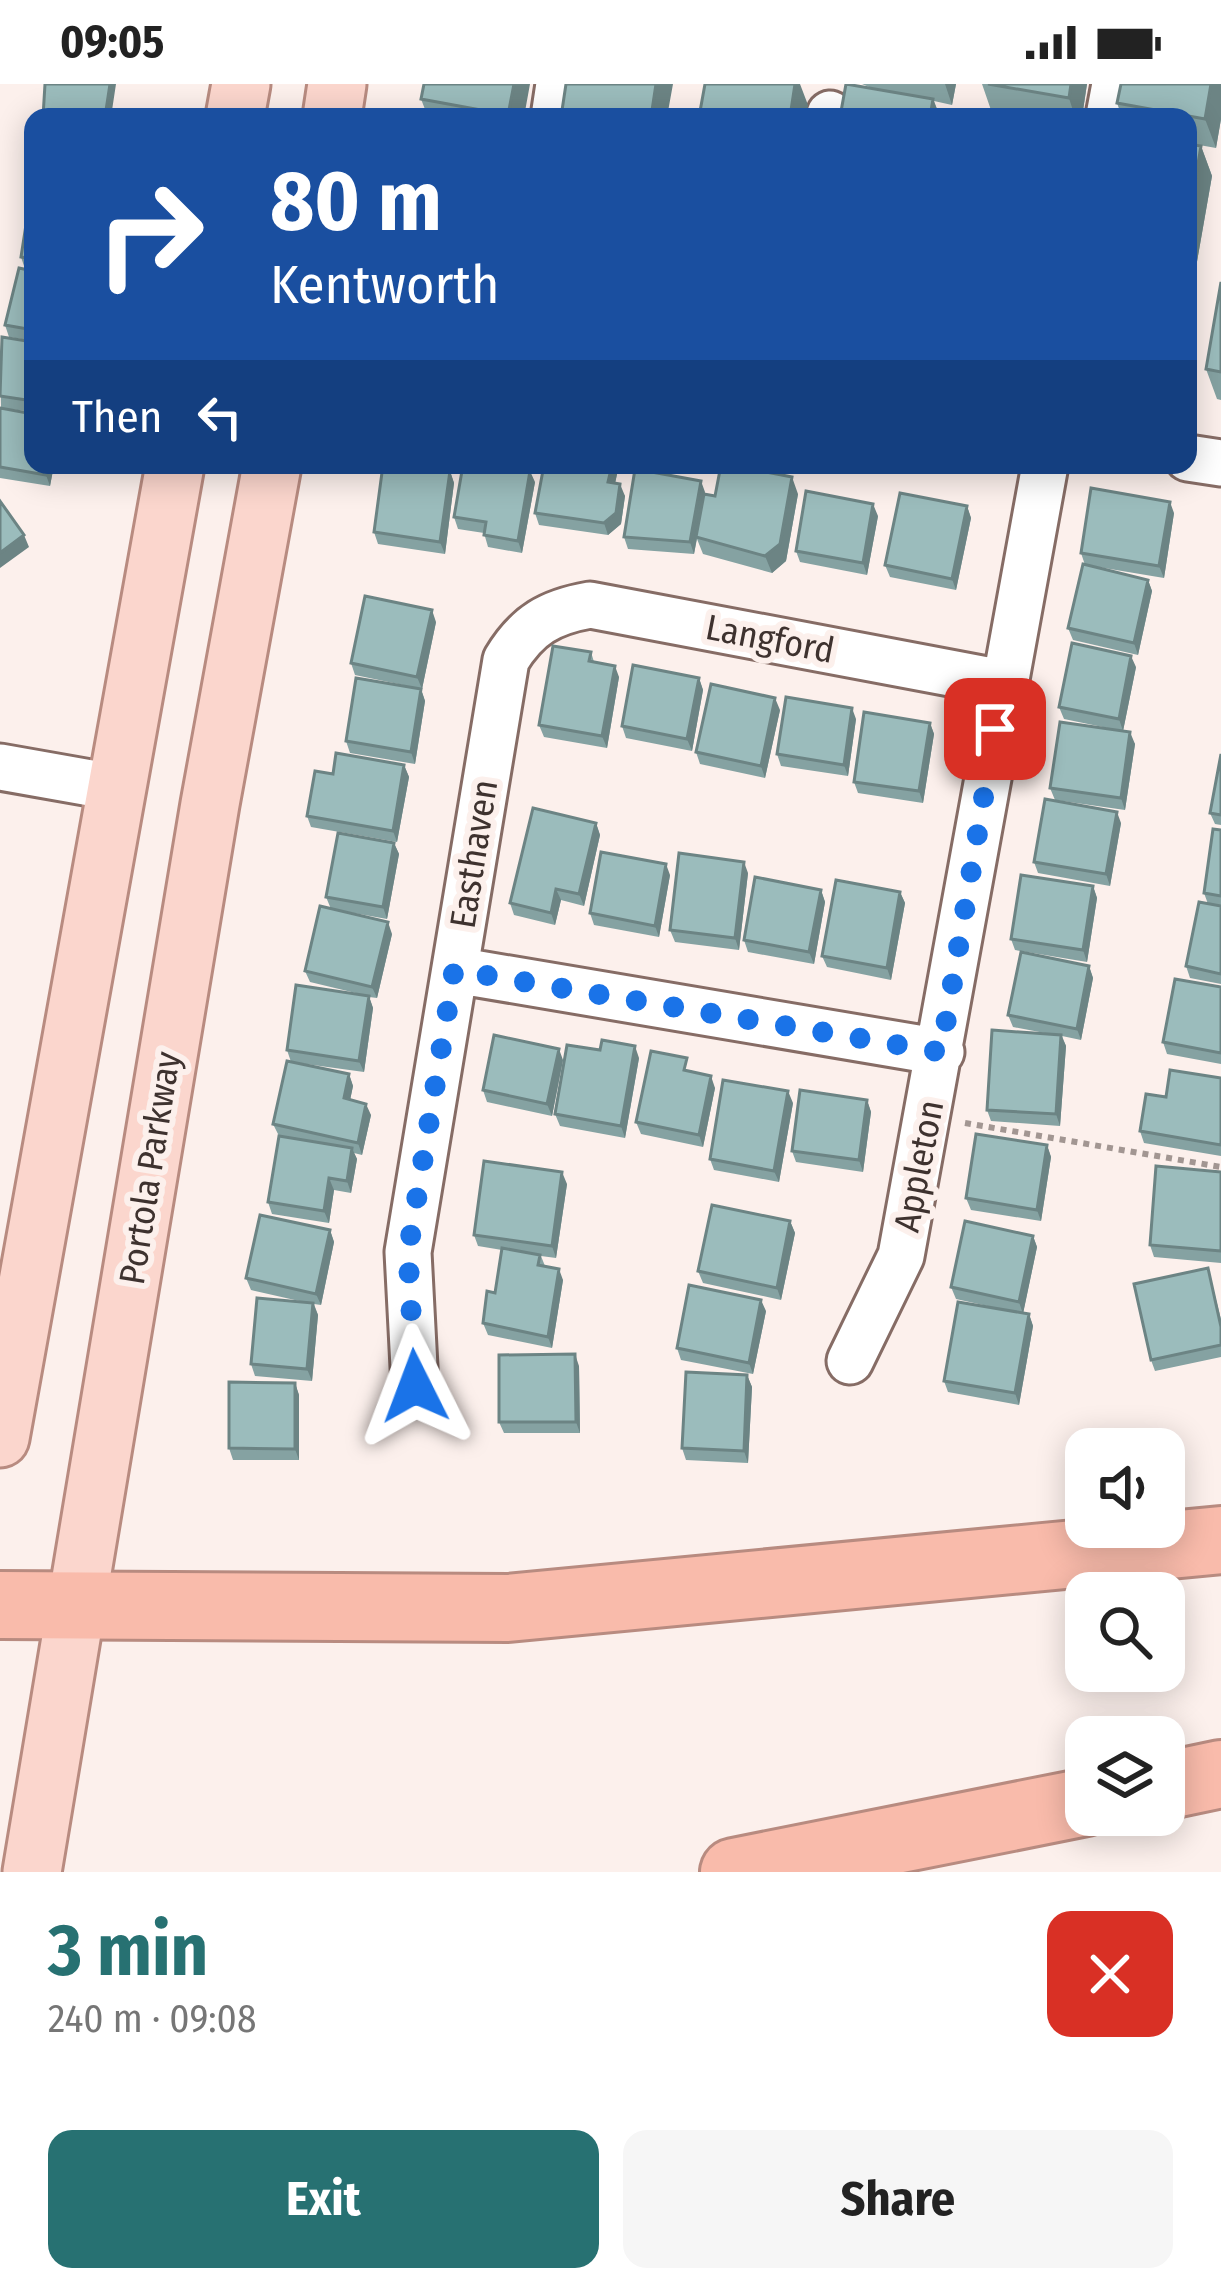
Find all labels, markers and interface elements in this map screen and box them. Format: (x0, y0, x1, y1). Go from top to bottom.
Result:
text: 09:05 (60, 15, 164, 69)
text: 80 m (270, 151, 442, 252)
icon: right (72, 156, 228, 312)
text: Kentworth (270, 253, 499, 317)
icon: left (187, 384, 253, 450)
text: Then (72, 390, 163, 444)
street label: Langford (702, 605, 838, 673)
pin (944, 678, 1046, 780)
icon: arrive (962, 696, 1028, 762)
street label: Easthaven (441, 777, 507, 931)
street label: Portola Parkway (110, 1048, 190, 1288)
street label: Appleton (885, 1096, 953, 1236)
position arrow (352, 1323, 478, 1449)
map controls (1065, 1428, 1185, 1836)
button: sound (1065, 1428, 1185, 1548)
button: search (1065, 1572, 1185, 1692)
button: layers (1065, 1716, 1185, 1836)
text: 3 min (48, 1908, 208, 1994)
button: close (1047, 1911, 1173, 2037)
text: 240 m · 09:08 (48, 1996, 256, 2042)
button: Exit (48, 2130, 599, 2268)
button: Share (623, 2130, 1173, 2268)

